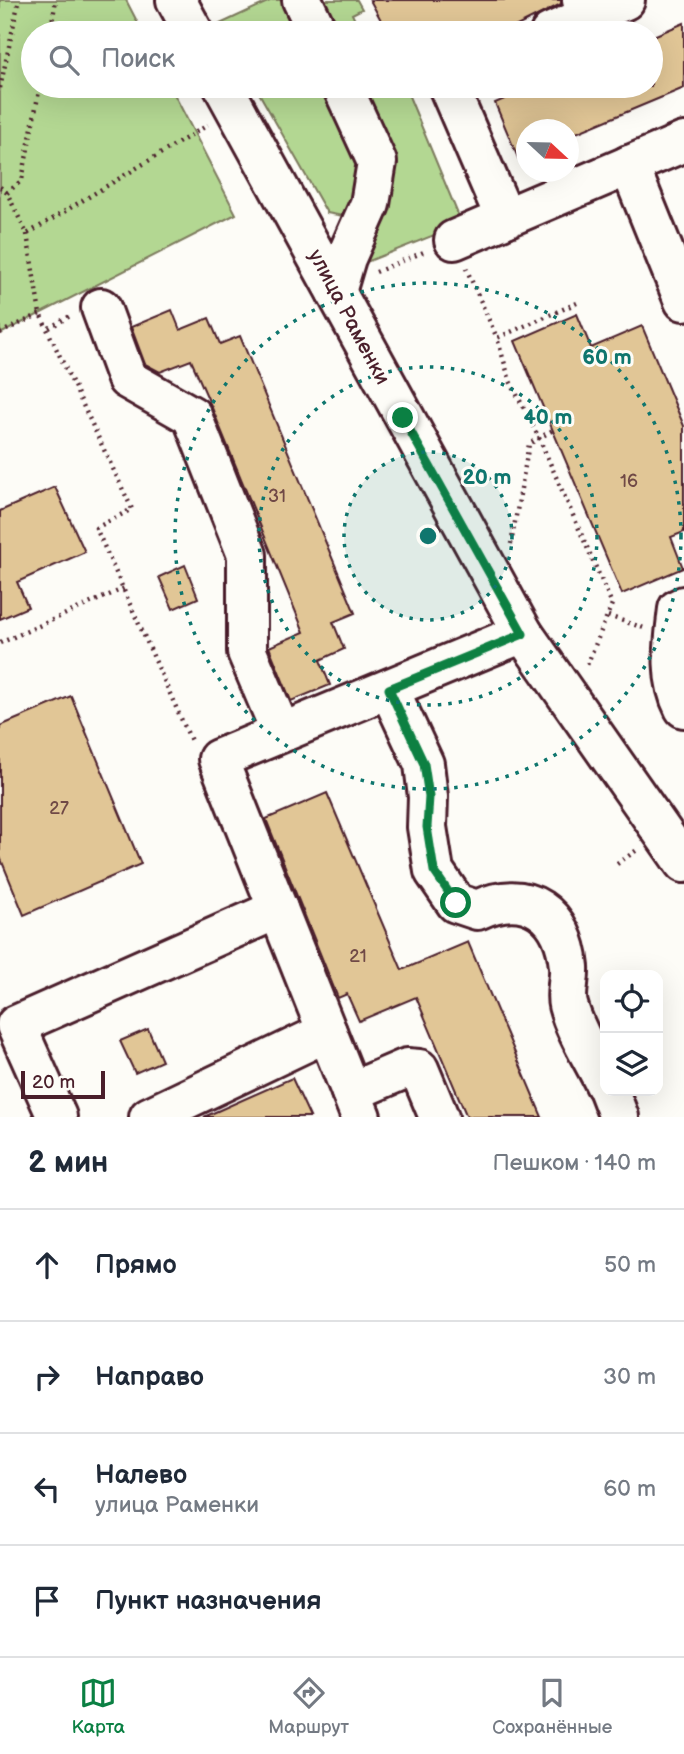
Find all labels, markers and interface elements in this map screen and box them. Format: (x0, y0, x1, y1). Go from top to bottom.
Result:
search box (21, 21, 663, 98)
icon: search (45, 41, 83, 79)
text: Поиск (101, 44, 175, 75)
north arrow (516, 119, 579, 182)
street label: улица Раменки (303, 245, 395, 389)
text: 60 m (582, 345, 632, 370)
route end (387, 402, 418, 433)
text: 40 m (523, 405, 573, 430)
text: 20 m (463, 465, 511, 490)
house number: 16 (620, 471, 638, 492)
house number: 31 (268, 486, 286, 507)
centre of rings (416, 524, 440, 548)
house number: 27 (49, 798, 69, 819)
route start (440, 887, 471, 918)
house number: 21 (349, 946, 367, 967)
map controls (600, 970, 663, 1096)
button: locate (600, 970, 663, 1033)
button: layers (600, 1033, 663, 1096)
scale bar (21, 1068, 105, 1100)
text: 20 m (32, 1071, 75, 1094)
text: 2 мин (28, 1145, 108, 1181)
text: Пешком · 140 m (493, 1149, 656, 1177)
icon: ahead (28, 1246, 66, 1284)
text: Прямо (95, 1250, 177, 1281)
text: 50 m (604, 1251, 656, 1279)
icon: right (28, 1358, 66, 1396)
text: Направо (95, 1362, 204, 1393)
text: 30 m (603, 1363, 656, 1391)
text: Налево (95, 1460, 187, 1491)
icon: left (28, 1470, 66, 1508)
text: 60 m (603, 1475, 656, 1503)
text: улица Раменки (95, 1491, 259, 1519)
icon: arrive (28, 1582, 66, 1620)
text: Пункт назначения (95, 1586, 321, 1617)
tab: Карта (72, 1674, 125, 1739)
tab: Маршрут (268, 1674, 349, 1739)
tab: Сохранённые (492, 1674, 612, 1739)

